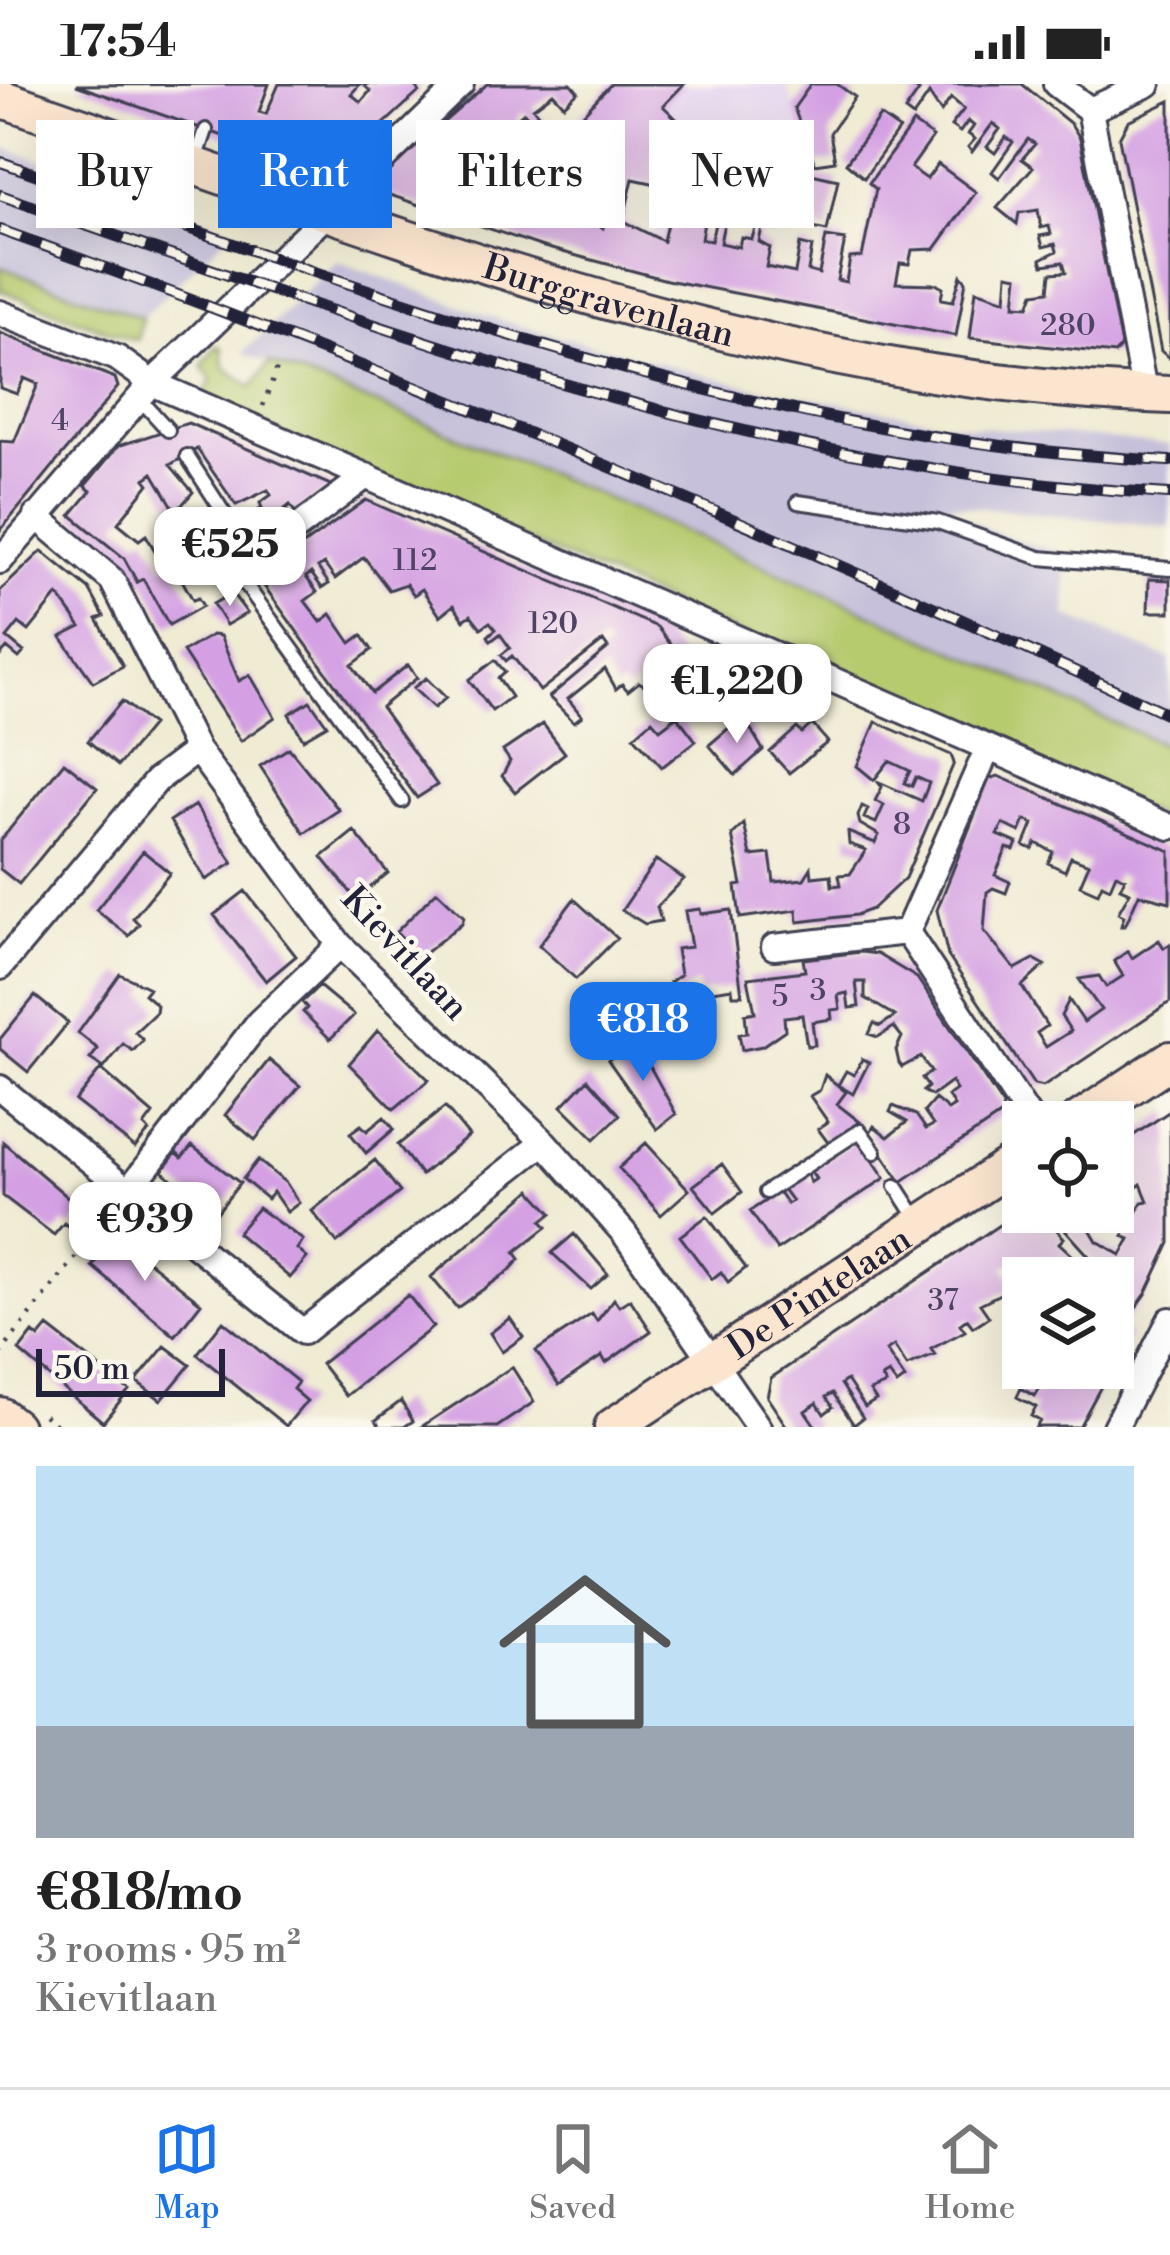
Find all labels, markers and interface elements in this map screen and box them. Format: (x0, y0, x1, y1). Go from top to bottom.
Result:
text: 17:54 (60, 14, 177, 71)
chip: Buy (36, 120, 194, 228)
chip: Rent (218, 120, 392, 228)
chip: Filters (416, 120, 625, 228)
chip: New (649, 120, 814, 228)
street label: Burggravenlaan (477, 245, 738, 358)
house number: 280 (1040, 307, 1096, 345)
house number: 4 (51, 402, 69, 440)
pin: €525 (159, 507, 301, 609)
text: €525 (181, 521, 279, 570)
house number: 112 (393, 542, 437, 580)
house number: 120 (528, 605, 578, 643)
pin: €1,220 (639, 644, 835, 746)
text: €1,220 (670, 658, 804, 707)
house number: 8 (893, 806, 911, 844)
street label: Kievitlaan (331, 877, 478, 1030)
house number: 3 (810, 972, 826, 1010)
house number: 5 (772, 978, 788, 1016)
pin: €818 (572, 982, 714, 1084)
text: €818 (597, 996, 689, 1045)
map controls (1002, 1101, 1134, 1389)
button: locate (1002, 1101, 1134, 1233)
pin: €939 (74, 1182, 216, 1284)
text: €939 (96, 1196, 194, 1245)
street label: De Pintelaan (719, 1217, 920, 1371)
button: layers (1002, 1257, 1134, 1389)
house number: 37 (927, 1282, 959, 1320)
scale bar (36, 1343, 225, 1396)
text: 50 m (54, 1349, 130, 1390)
icon: home (477, 1544, 693, 1760)
text: €818/mo (36, 1862, 243, 1926)
text: 3 rooms · 95 m² (36, 1926, 301, 1975)
text: Kievitlaan (36, 1975, 217, 2024)
tab: Map (154, 2116, 220, 2229)
tab: Saved (529, 2116, 616, 2229)
tab: Home (925, 2116, 1016, 2229)

